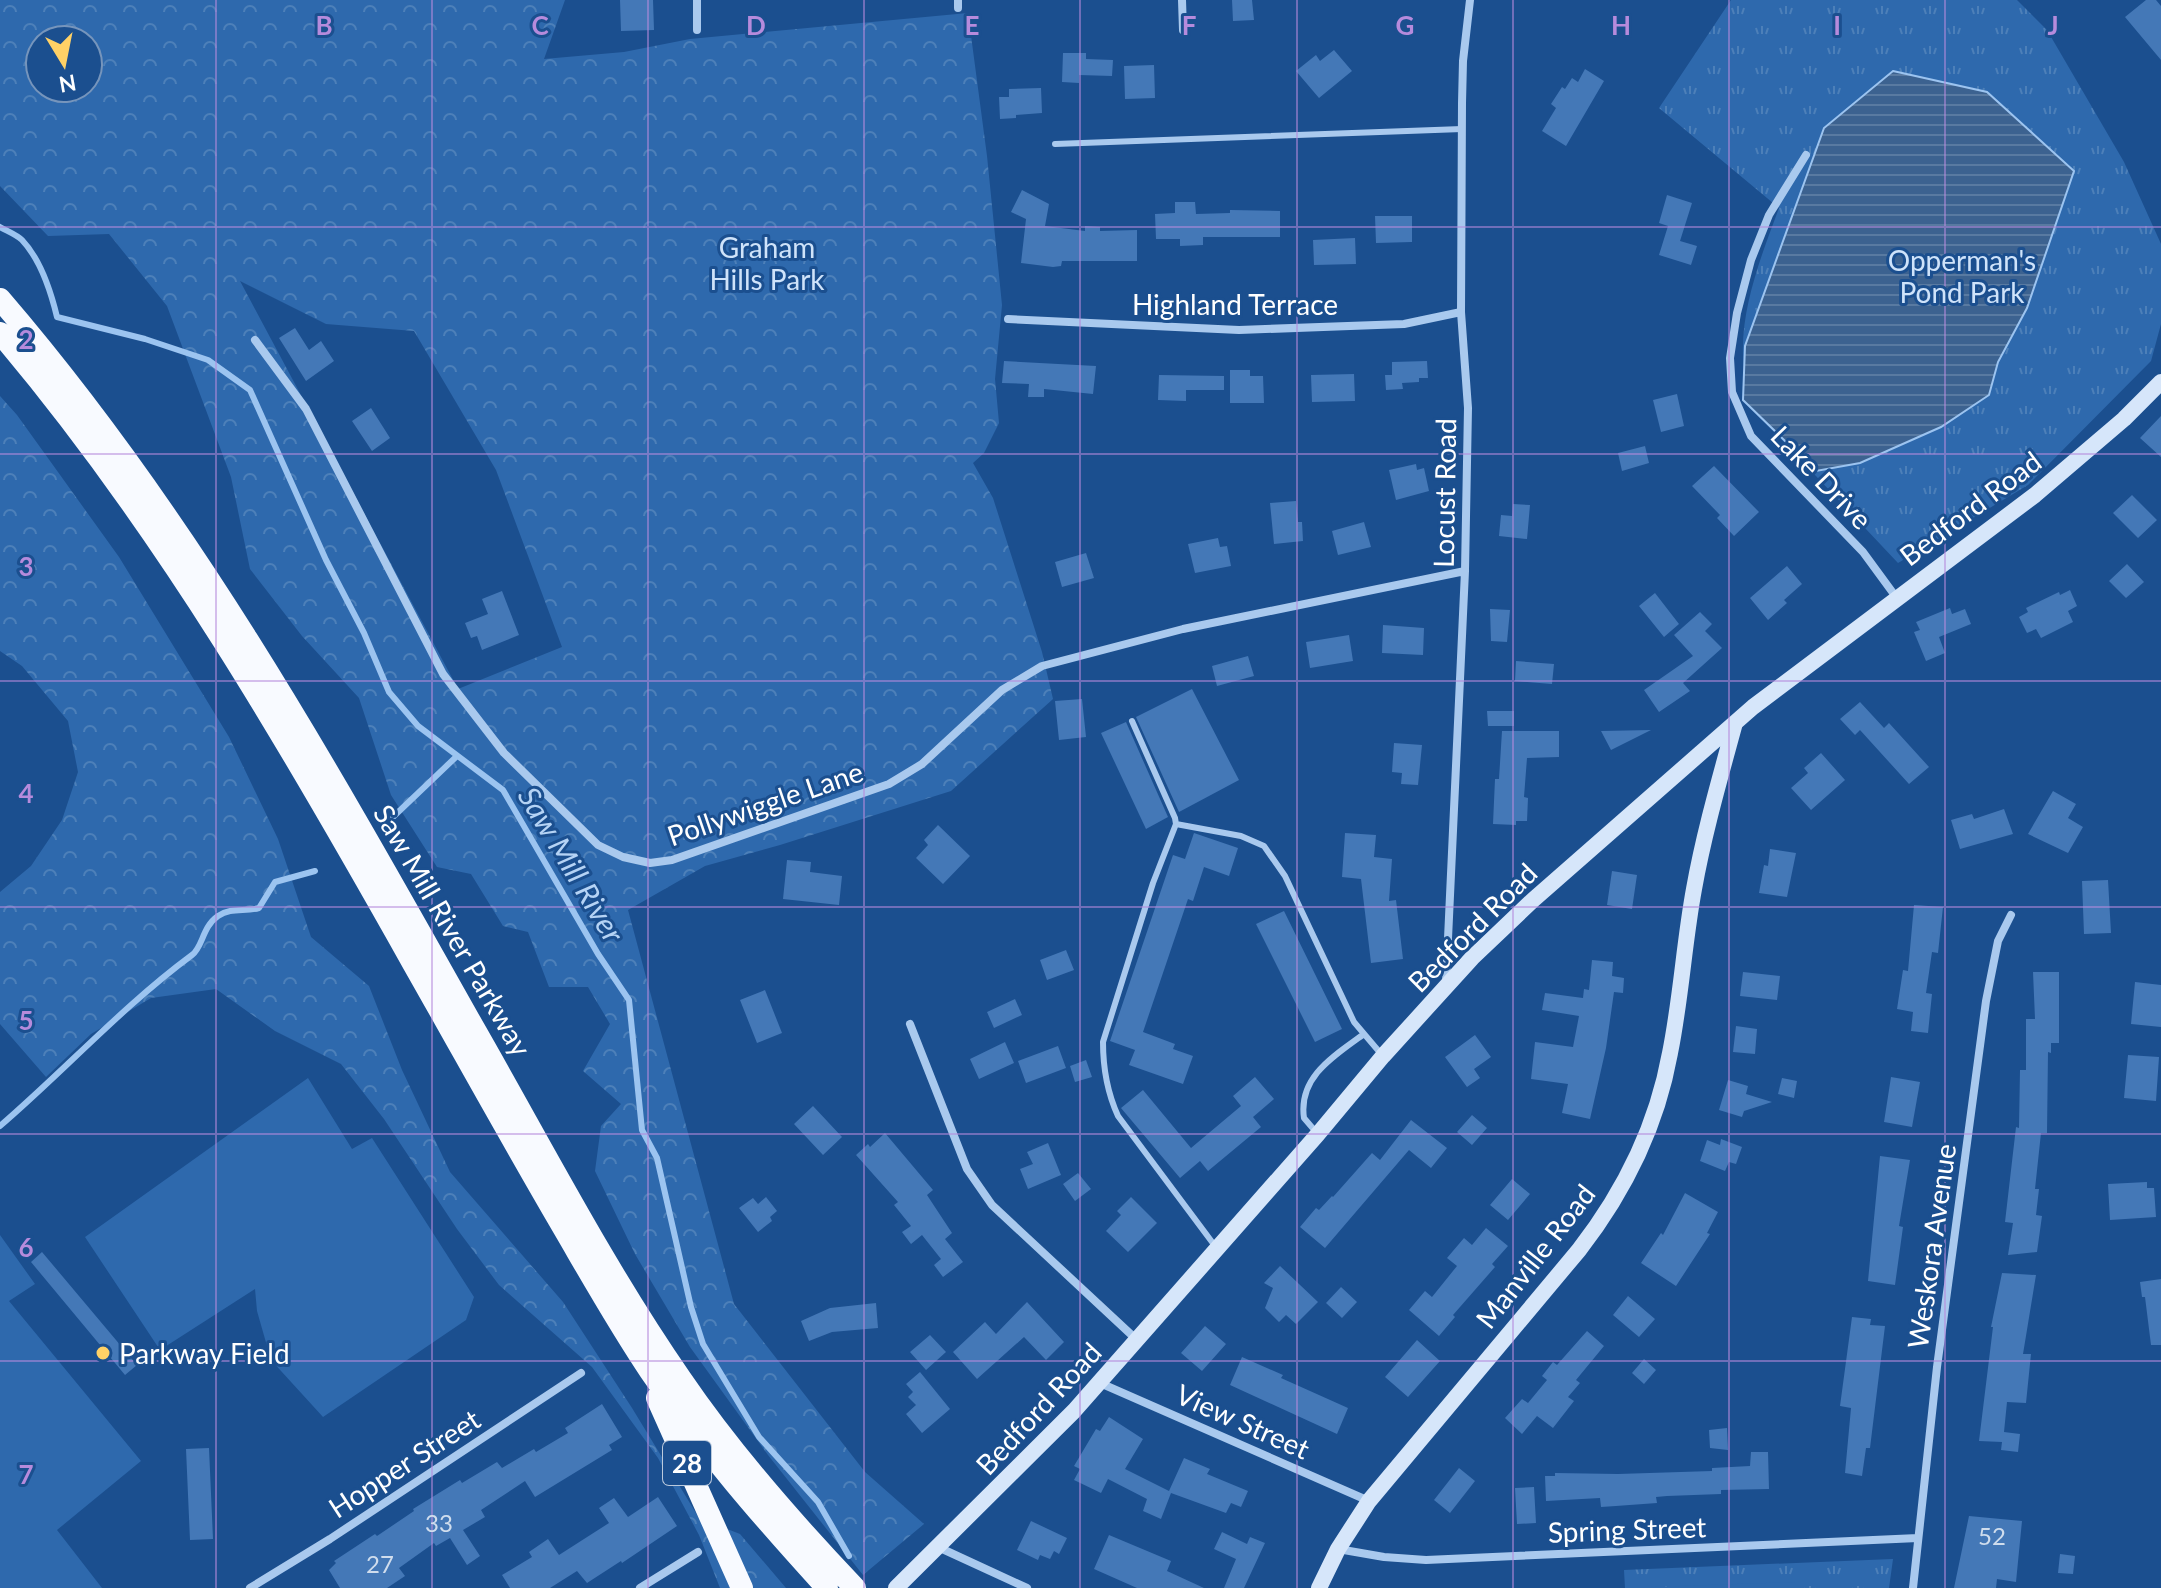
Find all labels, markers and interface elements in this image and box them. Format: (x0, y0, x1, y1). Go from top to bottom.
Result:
text: B (315, 9, 333, 41)
text: C (531, 9, 549, 41)
text: D (746, 9, 766, 41)
text: E (965, 9, 979, 41)
text: F (1182, 9, 1196, 41)
text: G (1396, 9, 1414, 41)
text: H (1611, 9, 1631, 41)
text: I (1833, 9, 1841, 41)
text: J (2047, 9, 2059, 41)
north arrow (24, 24, 104, 104)
text: N (57, 69, 78, 99)
park label: Graham Hills Park (709, 230, 825, 296)
park label: Opperman's Pond Park (1888, 243, 2036, 309)
street label: Highland Terrace (1132, 287, 1338, 321)
text: 2 (18, 323, 34, 355)
street label: Locust Road (1426, 418, 1462, 568)
street label: Lake Drive (1764, 418, 1880, 536)
street label: Bedford Road (1893, 444, 2047, 572)
text: 3 (18, 550, 34, 582)
street label: Pollywiggle Lane (663, 754, 867, 852)
text: 4 (18, 777, 34, 809)
water label: Saw Mill River (512, 780, 633, 949)
street label: Saw Mill River Parkway (367, 798, 539, 1062)
street label: Bedford Road (1401, 856, 1543, 998)
text: 5 (18, 1004, 34, 1036)
street label: Weskora Avenue (1900, 1141, 1962, 1351)
street label: Manville Road (1468, 1177, 1602, 1335)
text: 6 (18, 1231, 34, 1263)
street label: Bedford Road (968, 1335, 1108, 1481)
place label: Parkway Field (119, 1336, 290, 1370)
marker: Parkway Field (94, 1344, 112, 1362)
street label: View Street (1171, 1376, 1315, 1466)
street label: Hopper Street (322, 1401, 486, 1525)
road number: 28 (663, 1441, 711, 1485)
text: 7 (18, 1458, 34, 1490)
house number: 33 (425, 1508, 453, 1537)
street label: Spring Street (1547, 1509, 1707, 1549)
house number: 52 (1978, 1521, 2006, 1550)
house number: 27 (366, 1549, 394, 1578)

